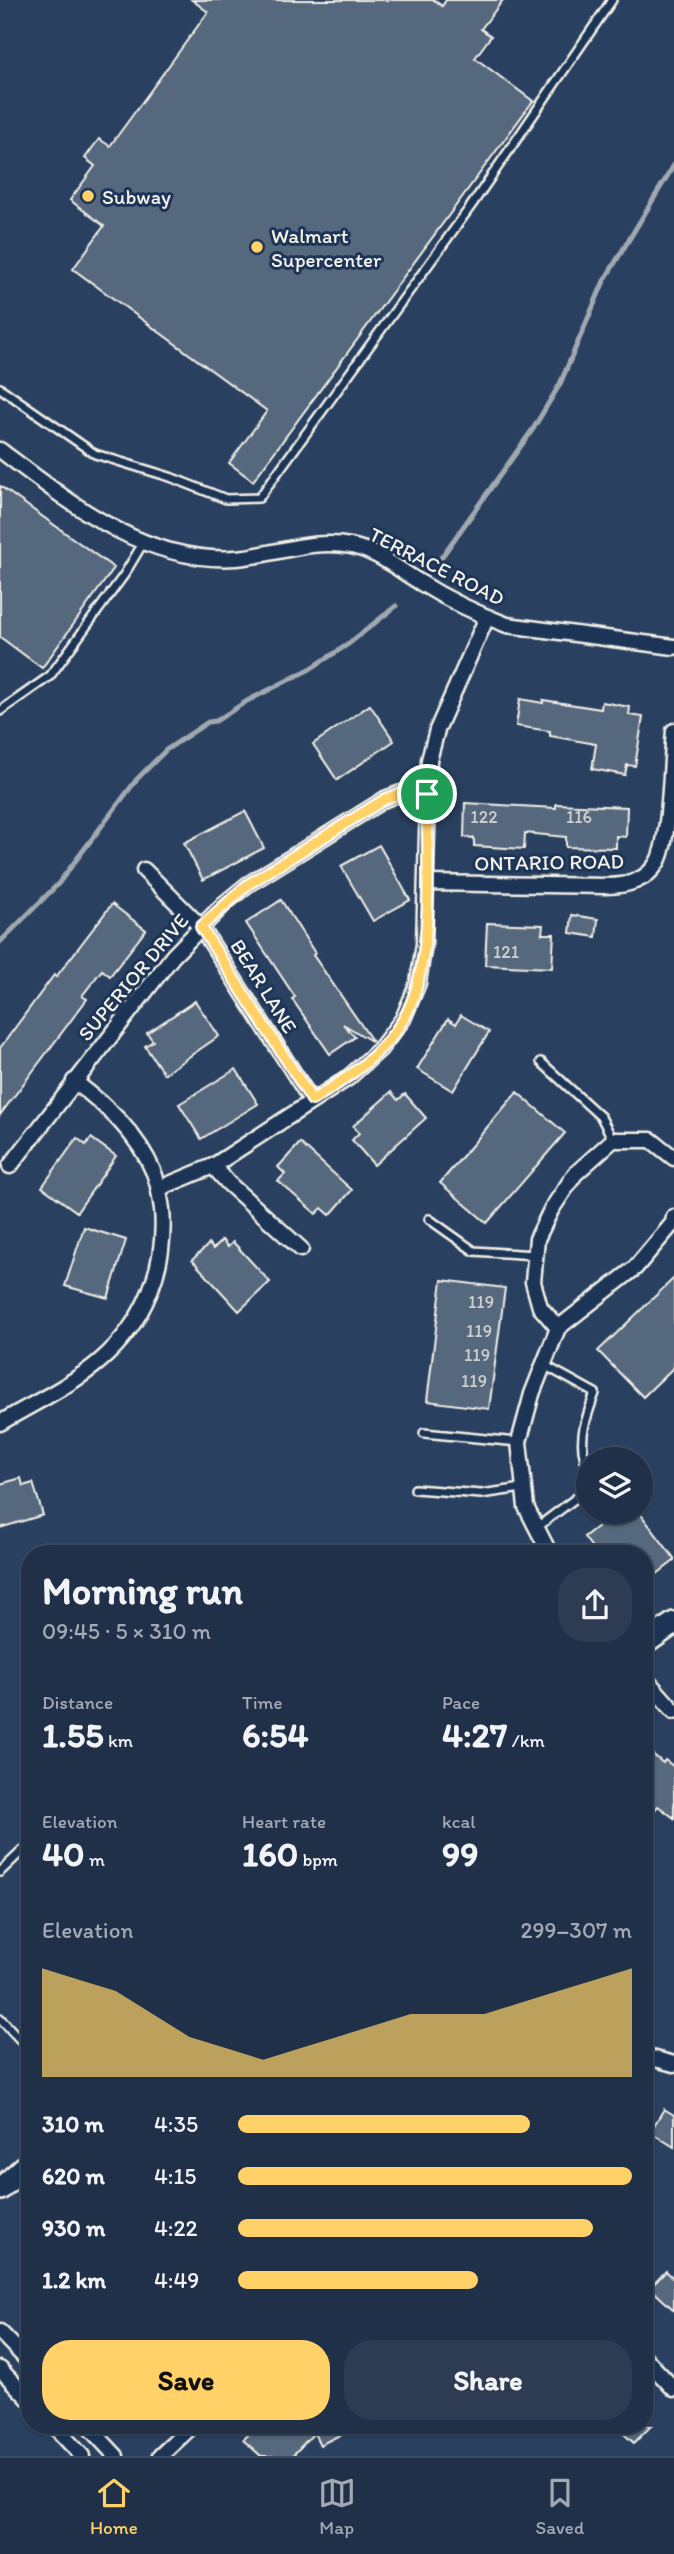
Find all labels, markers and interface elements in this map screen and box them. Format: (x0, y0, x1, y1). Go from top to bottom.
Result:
place label: Subway (102, 184, 171, 209)
marker: Subway (80, 188, 96, 204)
place label: Walmart Supercenter (271, 223, 382, 272)
marker: Walmart Supercenter (249, 239, 265, 255)
street label: TERRACE ROAD (365, 521, 509, 611)
pin (397, 764, 457, 824)
icon: arrive (408, 775, 446, 813)
house number: 122 (470, 806, 498, 828)
house number: 116 (566, 806, 592, 828)
street label: ONTARIO ROAD (474, 848, 624, 876)
street label: SUPERIOR DRIVE (72, 908, 194, 1046)
street label: BEAR LANE (225, 934, 303, 1038)
house number: 121 (493, 941, 519, 963)
house number: 119 (468, 1291, 494, 1313)
house number: 119 (466, 1320, 492, 1342)
house number: 119 (464, 1344, 490, 1366)
house number: 119 (461, 1370, 487, 1392)
map controls (576, 1447, 653, 1524)
button: layers (576, 1447, 653, 1524)
text: Morning run (42, 1568, 243, 1614)
button: share (558, 1568, 632, 1642)
text: 09:45 · 5 × 310 m (42, 1617, 211, 1645)
text: Distance (42, 1691, 113, 1714)
text: Time (242, 1691, 283, 1714)
text: Pace (442, 1691, 480, 1714)
text: 1.55 (42, 1714, 104, 1756)
text: 6:54 (242, 1714, 309, 1756)
text: 4:27 (442, 1714, 507, 1756)
text: km (104, 1729, 133, 1752)
text: /km (507, 1729, 545, 1752)
text: Elevation (42, 1810, 118, 1833)
text: Heart rate (242, 1810, 326, 1833)
text: kcal (442, 1810, 476, 1833)
text: 40 (42, 1833, 85, 1875)
text: 160 (242, 1833, 298, 1875)
text: 99 (442, 1833, 479, 1875)
text: m (85, 1848, 105, 1871)
text: bpm (298, 1848, 338, 1871)
text: Elevation (42, 1916, 133, 1944)
text: 299–307 m (520, 1916, 632, 1944)
text: 310 m (42, 2110, 104, 2138)
text: 4:35 (154, 2110, 198, 2138)
text: 620 m (42, 2162, 105, 2190)
text: 4:15 (154, 2162, 196, 2190)
text: 930 m (42, 2214, 105, 2242)
text: 4:22 (154, 2214, 198, 2242)
text: 1.2 km (42, 2266, 106, 2294)
text: 4:49 (154, 2266, 199, 2294)
button: Save (42, 2340, 330, 2420)
button: Share (344, 2340, 632, 2420)
tab: Home (90, 2474, 138, 2539)
tab: Map (318, 2474, 356, 2539)
tab: Saved (536, 2474, 584, 2539)

